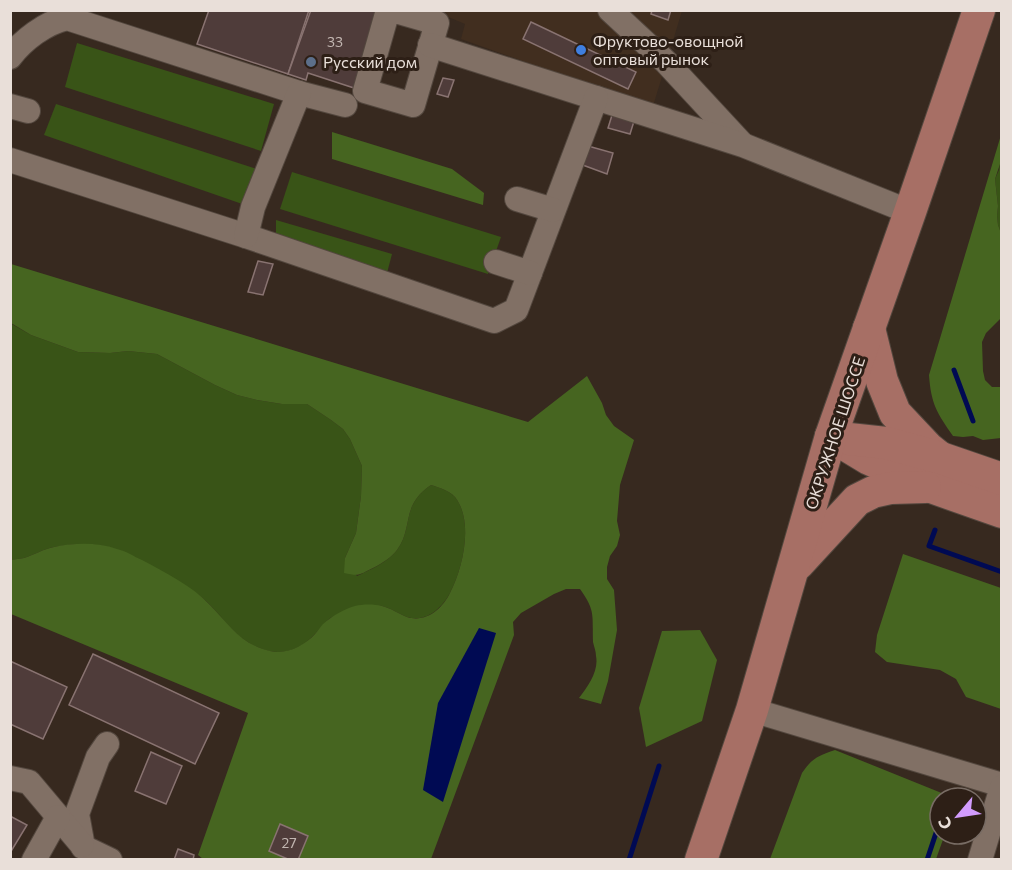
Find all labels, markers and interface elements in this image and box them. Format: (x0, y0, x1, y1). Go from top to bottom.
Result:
place label: Фруктово-овощной оптовый рынок (593, 31, 743, 68)
house number: 33 (327, 33, 343, 50)
marker: Фруктово-овощной оптовый рынок (574, 43, 588, 57)
place label: Русский дом (323, 52, 417, 71)
marker: Русский дом (304, 55, 318, 69)
street label: ОКРУЖНОЕ ШОССЕ (801, 354, 868, 512)
north arrow (928, 786, 988, 846)
text: С (933, 814, 955, 833)
house number: 27 (281, 834, 297, 851)

